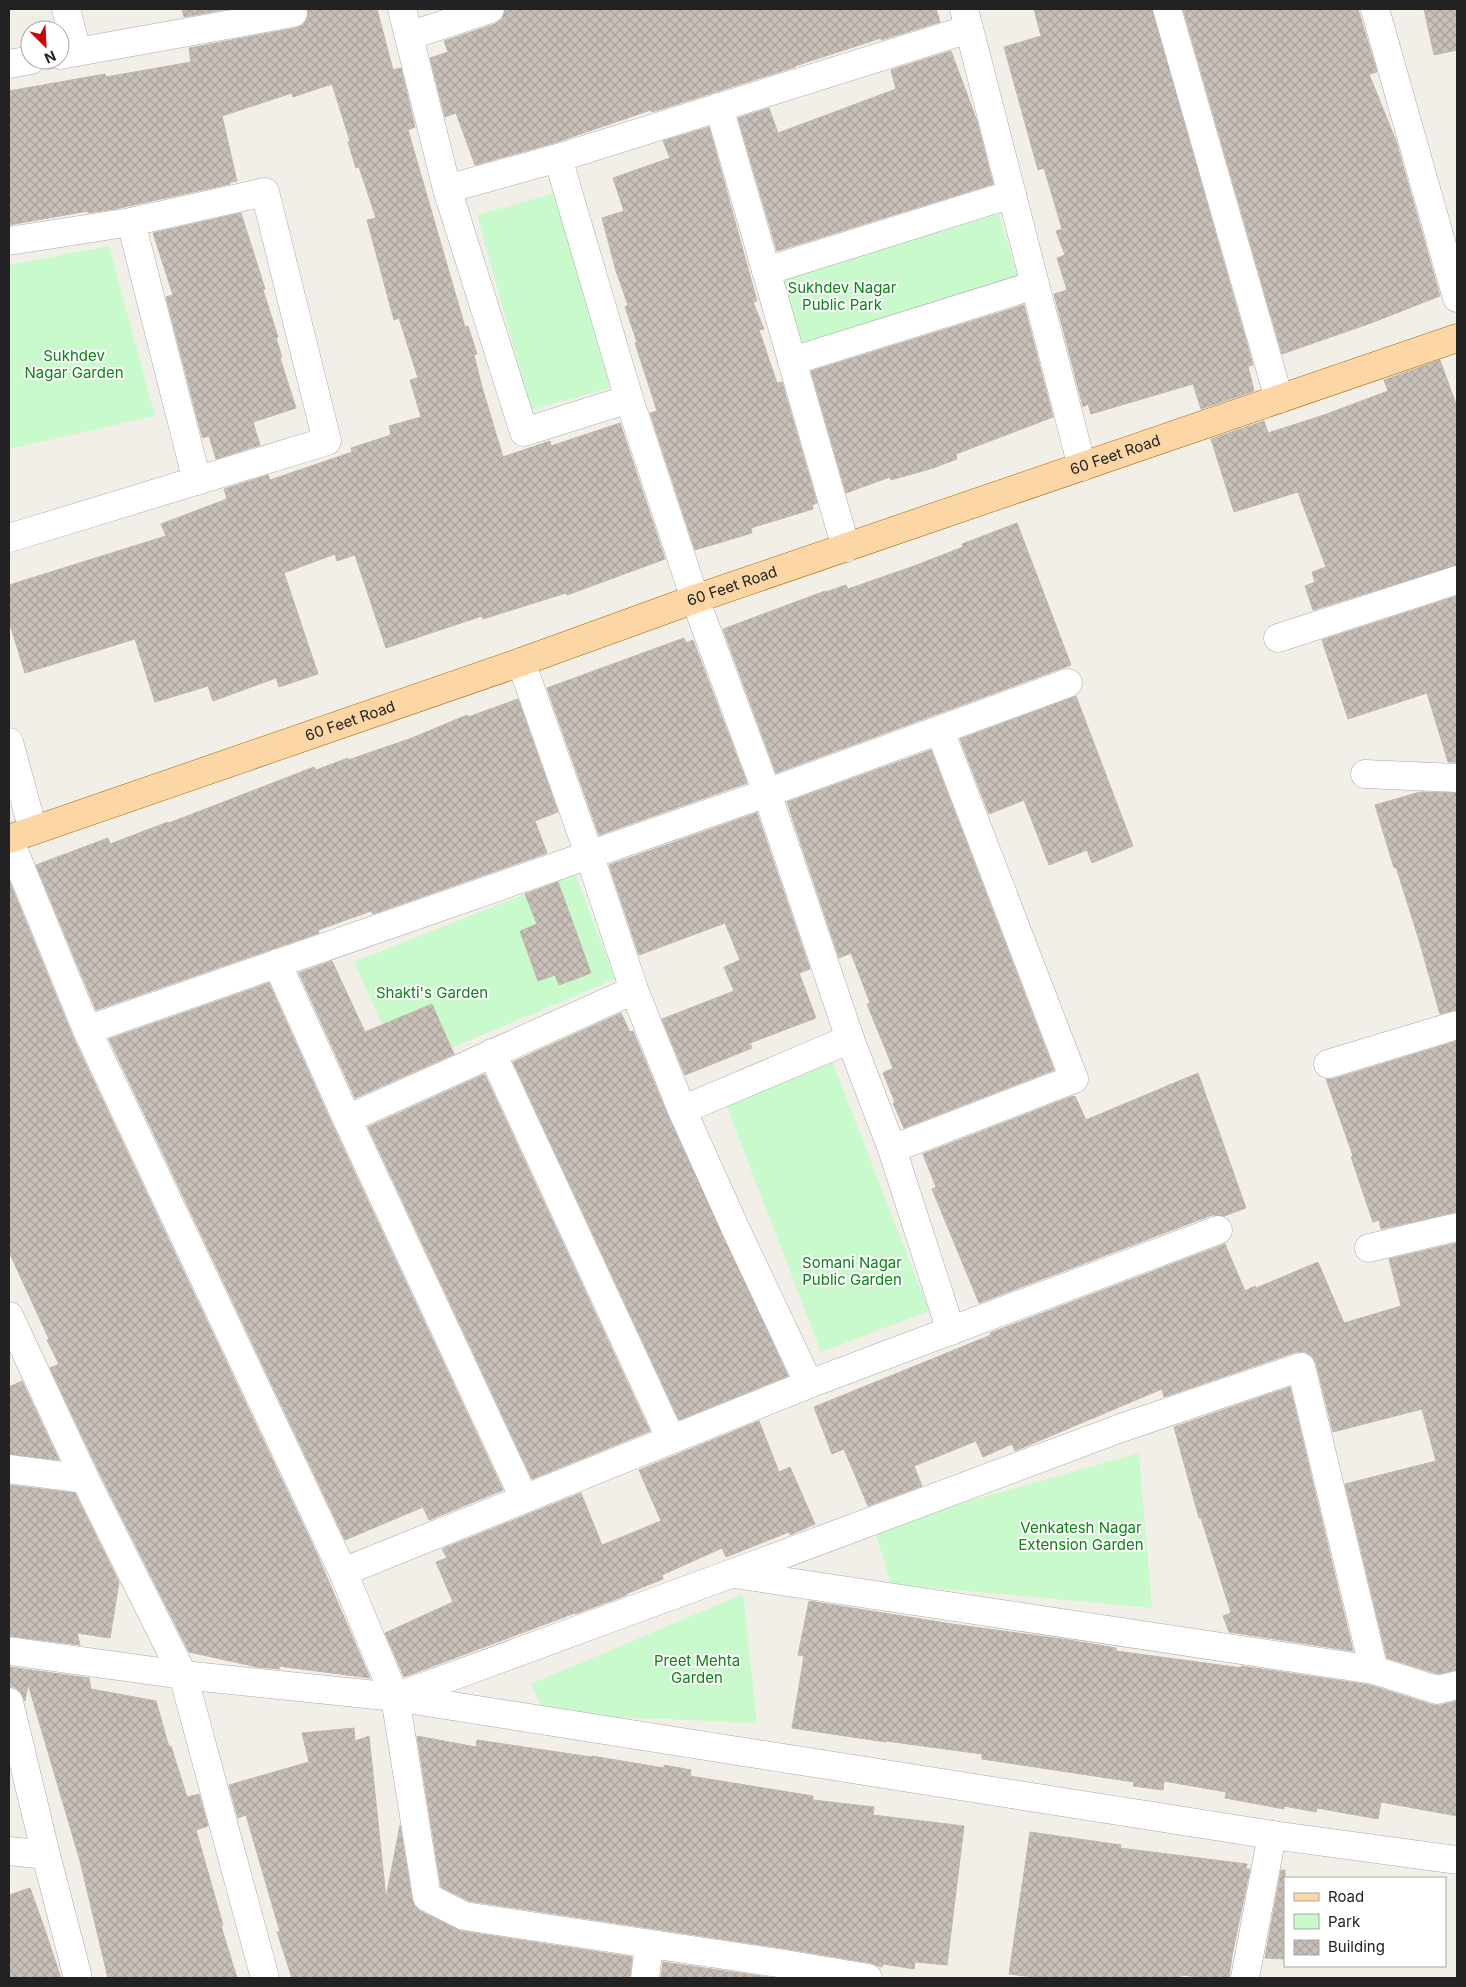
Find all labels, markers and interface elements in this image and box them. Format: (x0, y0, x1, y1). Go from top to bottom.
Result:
north arrow (20, 20, 70, 70)
text: N (42, 47, 59, 67)
park label: Sukhdev Nagar Public Park (788, 278, 897, 314)
park label: Sukhdev Nagar Garden (24, 346, 124, 382)
street label: 60 Feet Road (1067, 430, 1163, 479)
street label: 60 Feet Road (684, 562, 780, 610)
street label: 60 Feet Road (302, 696, 398, 745)
park label: Shakti's Garden (376, 983, 488, 1002)
park label: Somani Nagar Public Garden (802, 1253, 902, 1289)
park label: Venkatesh Nagar Extension Garden (1018, 1518, 1144, 1554)
park label: Preet Mehta Garden (654, 1651, 740, 1687)
legend (1284, 1877, 1446, 1967)
text: Road (1328, 1887, 1364, 1906)
text: Park (1328, 1912, 1361, 1931)
text: Building (1328, 1937, 1385, 1956)

